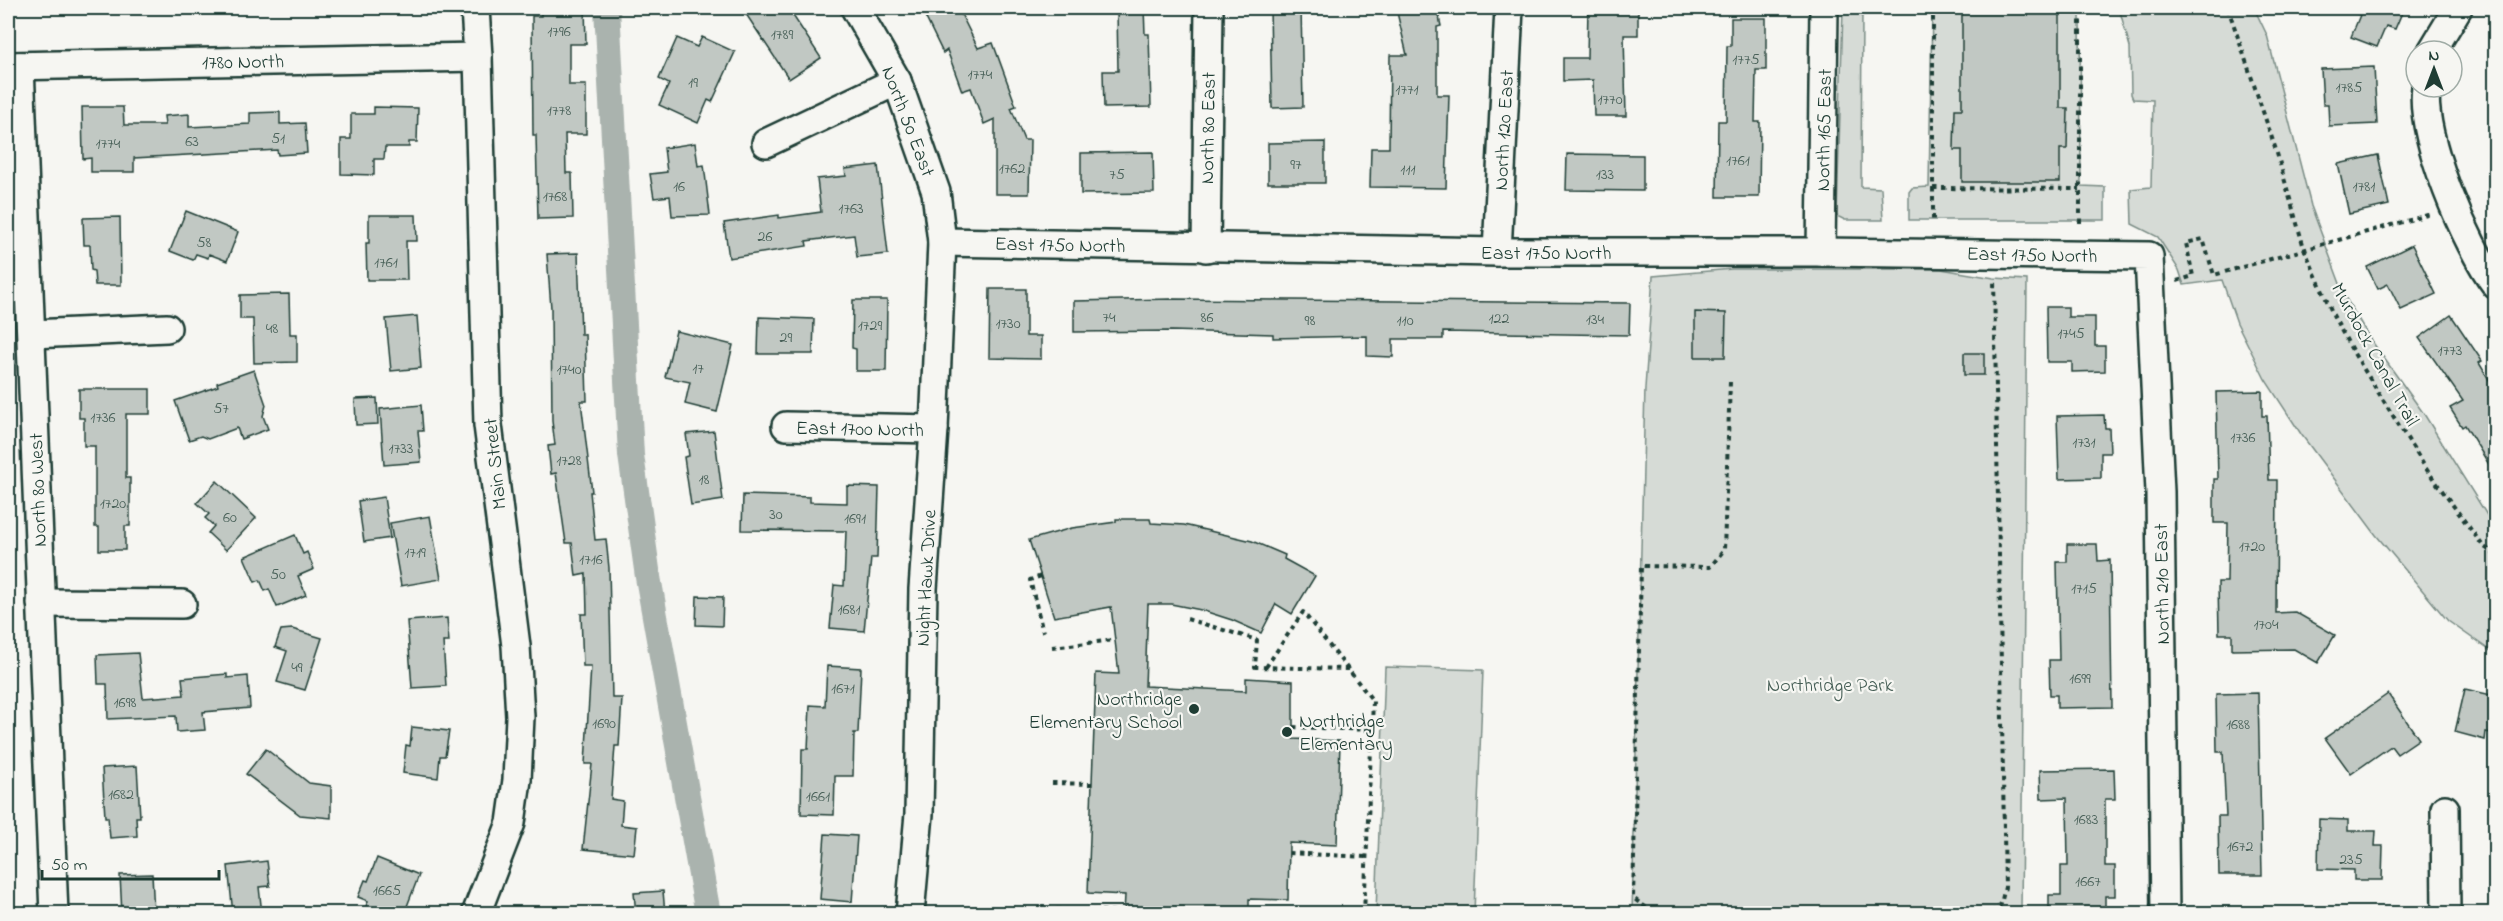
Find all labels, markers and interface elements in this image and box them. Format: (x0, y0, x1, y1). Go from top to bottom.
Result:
house number: 1796 (547, 20, 571, 44)
house number: 1789 (771, 23, 793, 47)
north arrow (2404, 39, 2464, 99)
text: N (2429, 44, 2440, 68)
street label: 1780 North (202, 48, 284, 79)
house number: 1775 (1732, 48, 1760, 72)
street label: North 50 East (872, 62, 941, 182)
house number: 1774 (968, 63, 993, 87)
street label: North 165 East (1810, 68, 1841, 192)
street label: North 120 East (1488, 69, 1523, 191)
house number: 19 (688, 71, 698, 95)
street label: North 80 East (1194, 71, 1225, 184)
house number: 1785 (2336, 76, 2362, 100)
house number: 1771 (1395, 78, 1419, 102)
house number: 1770 (1597, 88, 1623, 112)
house number: 1778 (547, 99, 571, 123)
house number: 51 (271, 127, 285, 151)
house number: 63 (185, 130, 199, 154)
house number: 1774 (96, 132, 121, 156)
house number: 1761 (1726, 149, 1750, 173)
house number: 97 (1290, 153, 1302, 177)
house number: 1762 (999, 157, 1025, 181)
house number: 111 (1400, 158, 1416, 182)
house number: 75 (1109, 163, 1125, 187)
house number: 133 (1596, 163, 1614, 187)
house number: 16 (673, 175, 685, 199)
house number: 1781 (2353, 175, 2375, 199)
house number: 1768 (543, 185, 567, 209)
house number: 1763 (838, 197, 864, 221)
house number: 26 (758, 225, 773, 249)
house number: 58 (196, 231, 212, 255)
street label: East 1750 North (994, 231, 1126, 262)
street label: East 1750 North (1481, 240, 1611, 269)
street label: East 1750 North (1966, 241, 2098, 272)
house number: 1761 (374, 251, 398, 275)
street label: Murdock Canal Trail (2322, 278, 2425, 432)
house number: 74 (1102, 306, 1116, 330)
house number: 86 (1200, 306, 1214, 330)
house number: 122 (1489, 307, 1510, 331)
house number: 134 (1586, 308, 1605, 332)
house number: 98 (1305, 309, 1315, 333)
house number: 110 (1396, 309, 1414, 333)
house number: 1730 (995, 312, 1021, 336)
house number: 1729 (858, 314, 882, 338)
house number: 48 (266, 317, 278, 341)
house number: 1745 (2057, 322, 2085, 346)
house number: 29 (780, 326, 793, 350)
house number: 1773 (2438, 339, 2462, 363)
house number: 17 (692, 357, 704, 381)
house number: 1740 (556, 358, 582, 382)
house number: 57 (213, 397, 229, 421)
house number: 1736 (90, 406, 116, 430)
street label: East 1700 North (796, 415, 924, 446)
street label: Main Street (477, 416, 516, 511)
house number: 1736 (2230, 426, 2256, 450)
house number: 1731 (2072, 431, 2096, 455)
street label: North 80 West (23, 432, 56, 547)
house number: 1733 (389, 437, 413, 461)
house number: 1728 (556, 449, 582, 473)
house number: 18 (698, 468, 710, 492)
house number: 1720 (100, 492, 126, 516)
house number: 30 (769, 503, 783, 527)
house number: 60 (223, 506, 237, 530)
house number: 1691 (844, 507, 866, 531)
street label: Night Hawk Drive (909, 509, 947, 647)
street label: North 210 East (2148, 523, 2179, 645)
house number: 1720 (2239, 535, 2265, 559)
house number: 1719 (404, 541, 426, 565)
house number: 1716 (579, 548, 603, 572)
house number: 50 (270, 563, 286, 587)
house number: 1715 (2071, 577, 2097, 601)
house number: 1681 (837, 598, 861, 622)
house number: 1704 (2253, 613, 2279, 637)
house number: 49 (291, 656, 303, 680)
house number: 1699 (2069, 667, 2091, 691)
park label: Northridge Park (1767, 672, 1893, 702)
house number: 1671 (831, 677, 855, 701)
place label: Northridge Elementary School (1029, 686, 1182, 738)
house number: 1698 (114, 691, 136, 715)
marker: Northridge Elementary School (1187, 702, 1201, 716)
place label: Northridge Elementary (1299, 708, 1393, 760)
house number: 1690 (592, 712, 616, 736)
house number: 1688 (2226, 713, 2250, 737)
marker: Northridge Elementary (1280, 725, 1294, 739)
house number: 1682 (108, 783, 134, 807)
house number: 1661 (806, 785, 830, 809)
house number: 1683 (2074, 808, 2098, 832)
house number: 1672 (2227, 835, 2253, 859)
scale bar (42, 843, 219, 881)
house number: 235 (2339, 848, 2363, 872)
text: 50 m (51, 853, 88, 879)
house number: 1667 (2075, 870, 2101, 894)
house number: 1665 (373, 879, 401, 903)

